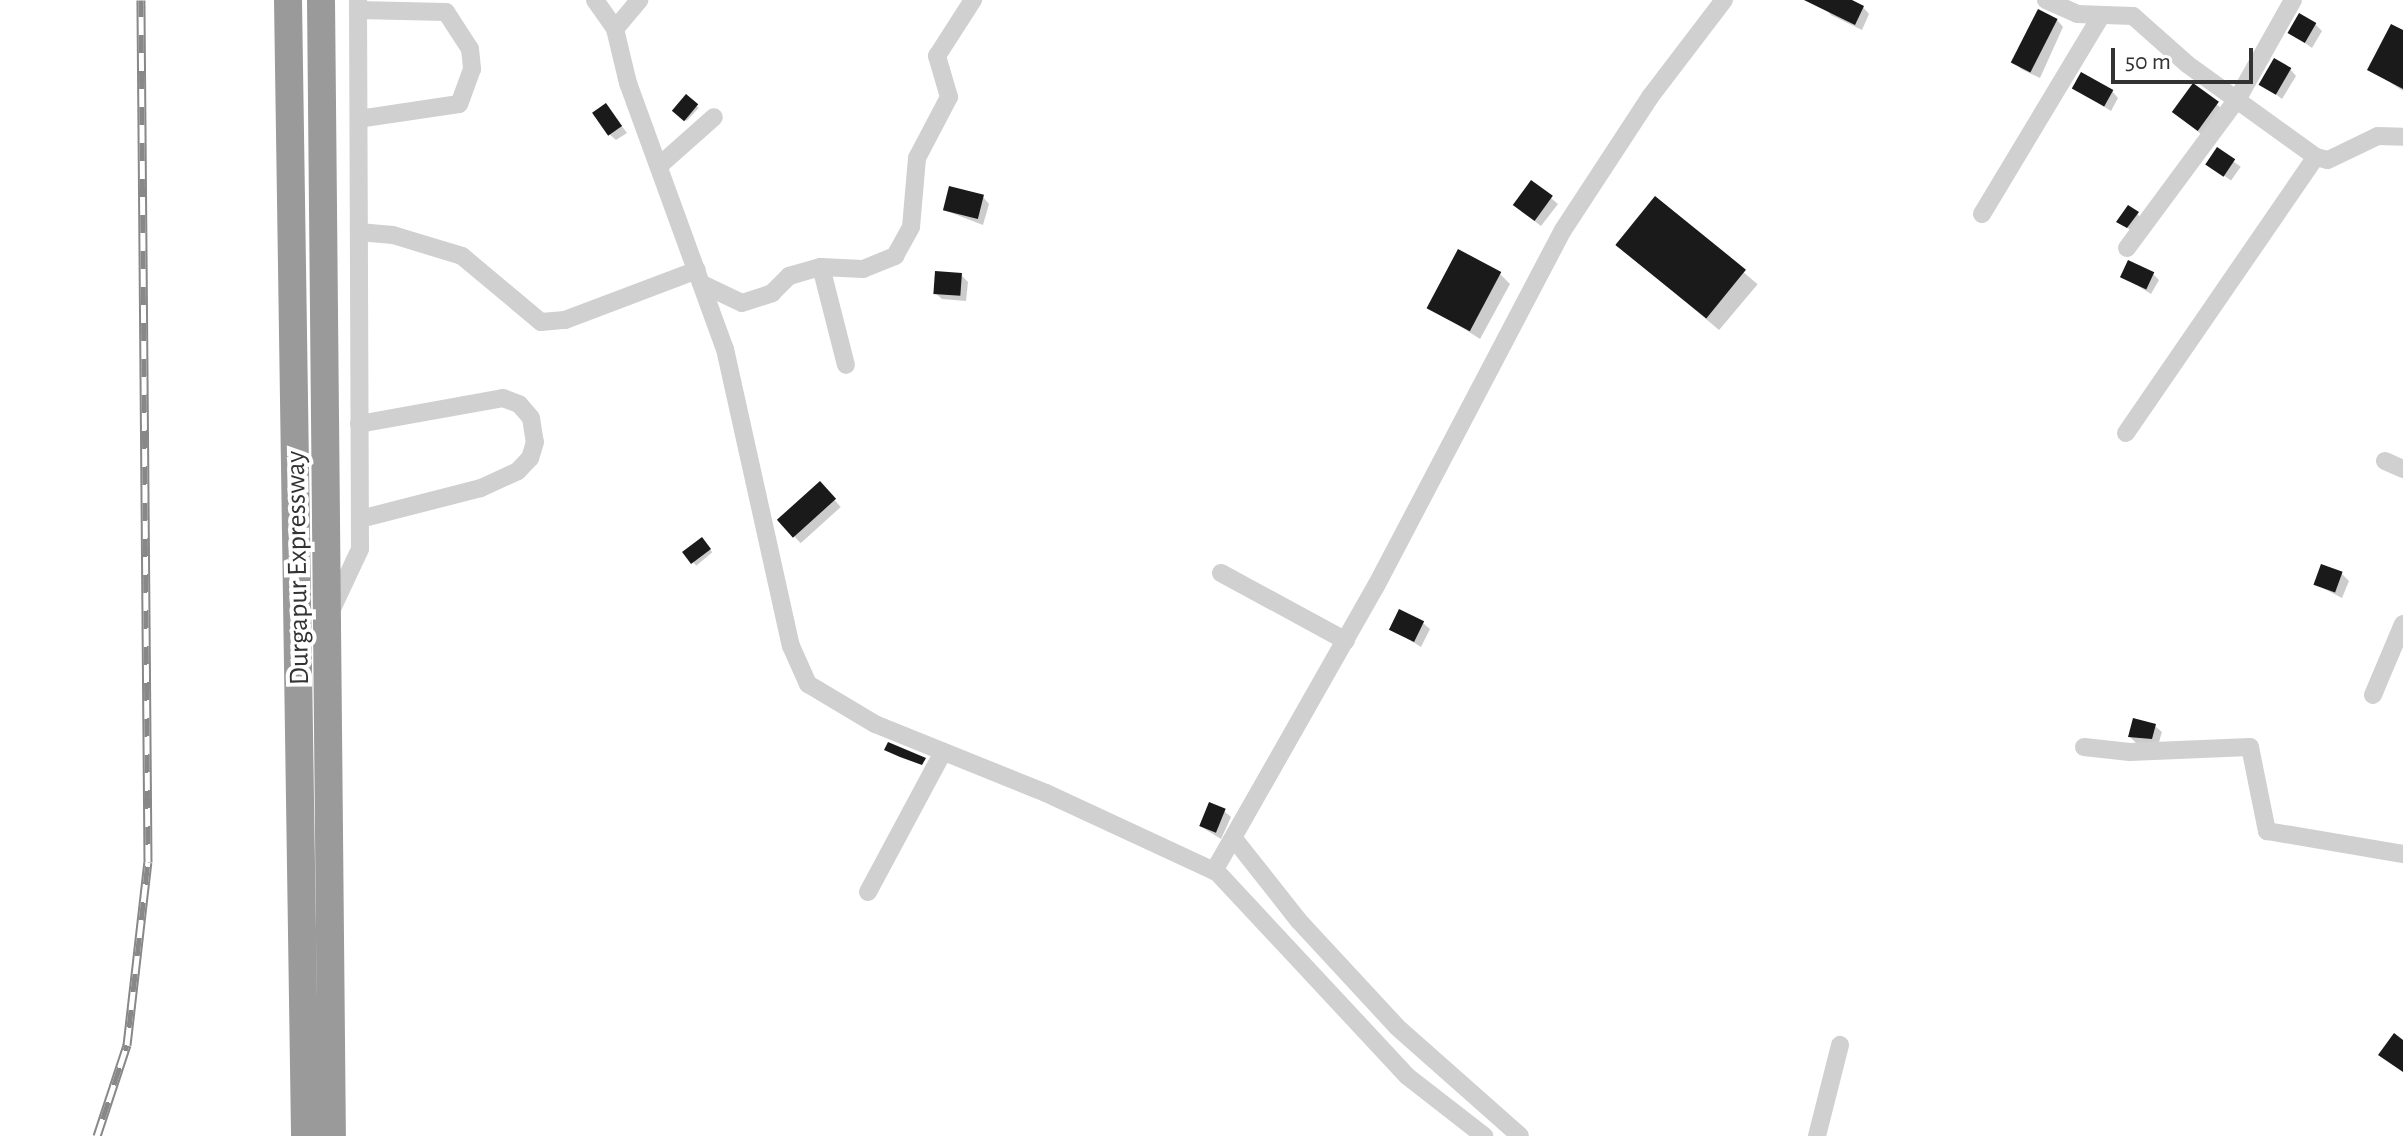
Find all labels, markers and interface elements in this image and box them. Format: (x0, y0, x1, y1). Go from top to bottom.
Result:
scale bar (2115, 32, 2257, 82)
text: 50 m (2125, 50, 2171, 74)
street label: Durgapur Expressway (279, 450, 317, 686)

